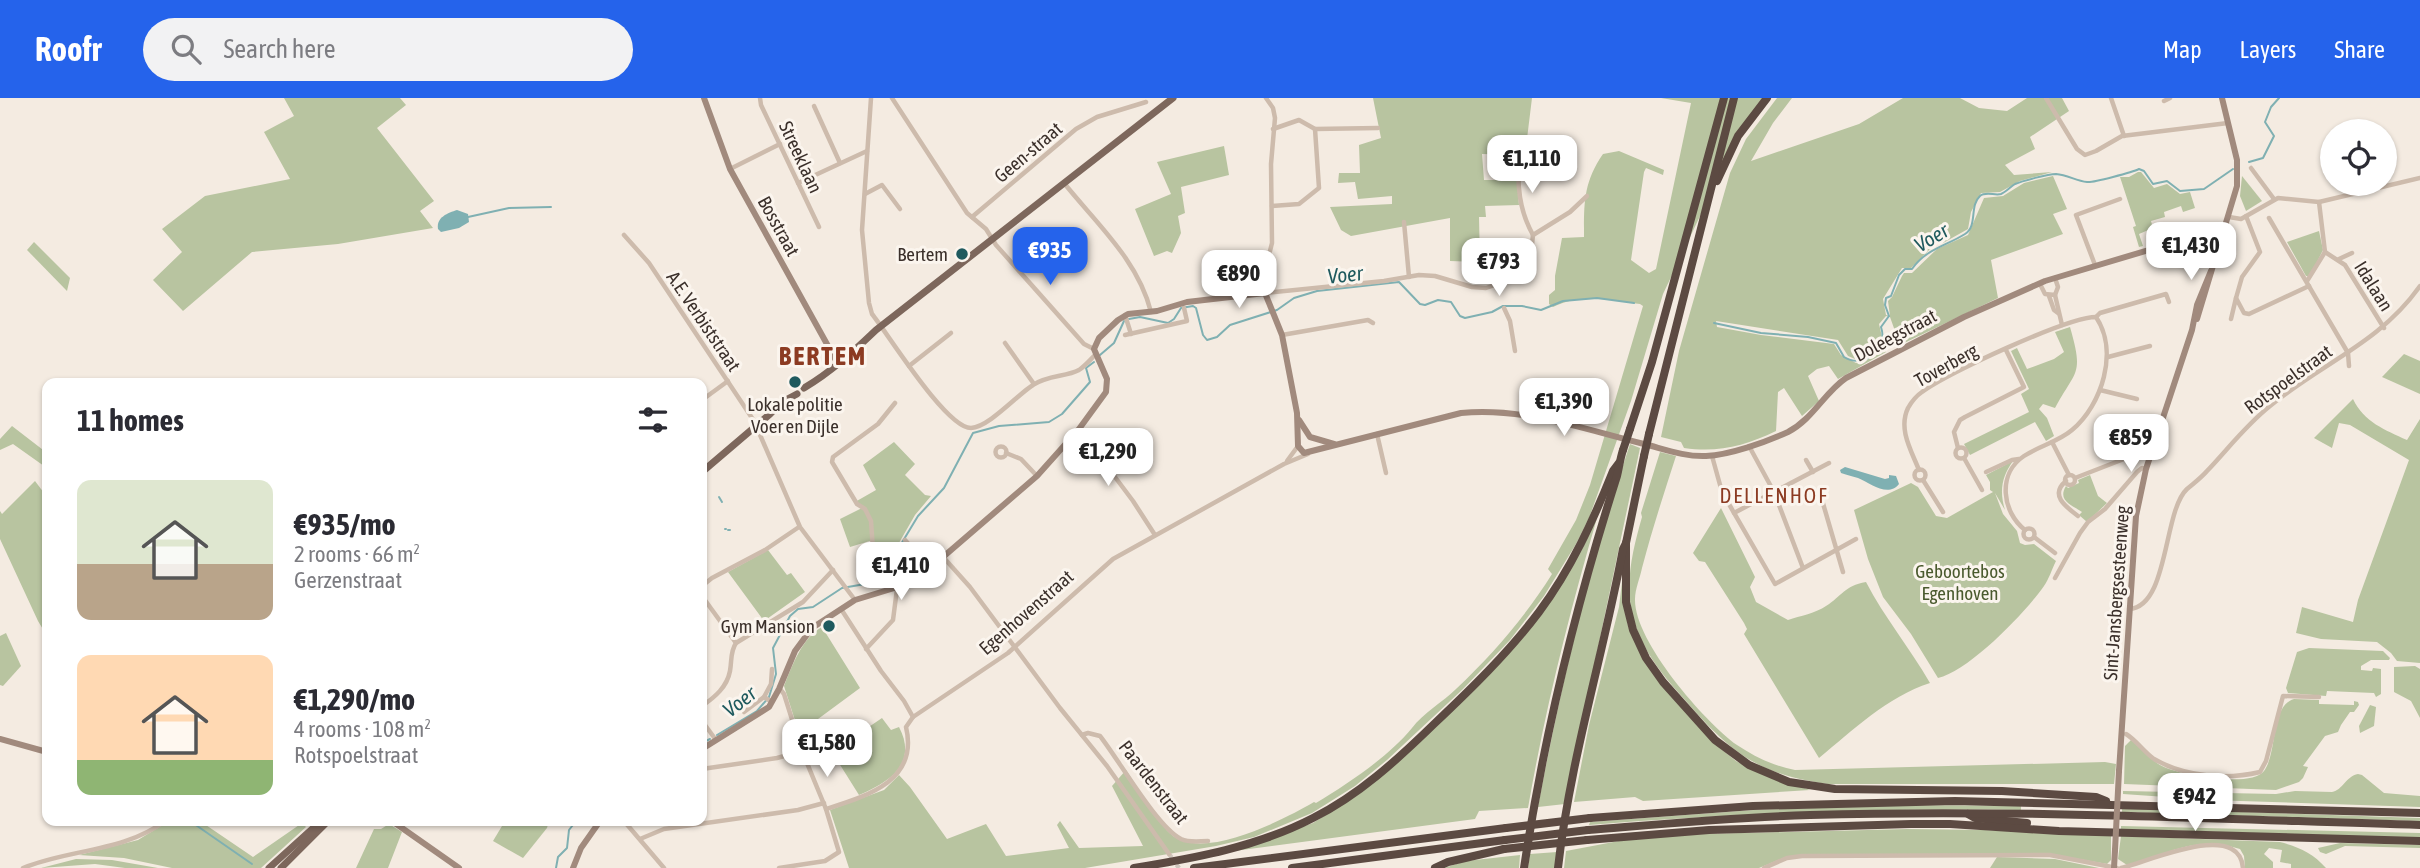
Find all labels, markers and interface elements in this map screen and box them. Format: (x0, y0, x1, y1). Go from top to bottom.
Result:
search box (143, 18, 633, 81)
text: Roofr (35, 30, 101, 68)
icon: search (167, 30, 205, 68)
text: Search here (223, 34, 336, 64)
text: Map (2163, 36, 2202, 63)
text: Layers (2240, 36, 2296, 63)
text: Share (2334, 36, 2385, 63)
street label: Geen-straat (990, 117, 1066, 187)
street label: Streeklaan (775, 118, 827, 196)
map controls (2320, 119, 2397, 196)
button: locate (2320, 119, 2397, 196)
pin: €1,110 (1475, 136, 1589, 195)
text: €1,110 (1503, 145, 1561, 171)
street label: Bosstraat (754, 192, 804, 260)
water label: Voer (1910, 217, 1953, 256)
pin: €1,430 (2134, 222, 2248, 282)
pin: €935 (1009, 228, 1091, 287)
text: €1,430 (2162, 232, 2220, 258)
text: €935 (1029, 237, 1071, 263)
pin: €793 (1458, 238, 1540, 298)
place label: Bertem (897, 243, 948, 265)
marker: Bertem (954, 246, 970, 262)
text: €793 (1478, 248, 1520, 274)
pin: €890 (1198, 250, 1280, 310)
street label: Idalaan (2350, 257, 2398, 315)
text: €890 (1218, 260, 1260, 286)
water label: Voer (1326, 260, 1365, 288)
street label: A.E. Verbiststraat (662, 267, 746, 375)
street label: Doleegstraat (1850, 304, 1940, 366)
street label: Toverberg (1911, 338, 1982, 391)
street label: Rotspoelstraat (2240, 340, 2336, 418)
district label: BERTEM (779, 341, 867, 371)
marker: Lokale politie Voer en Dijle (787, 374, 803, 390)
pin: €1,390 (1507, 378, 1621, 438)
text: €1,390 (1535, 388, 1593, 414)
place label: Lokale politie Voer en Dijle (747, 393, 843, 437)
icon: filters (634, 401, 672, 439)
text: 11 homes (77, 403, 184, 437)
pin: €859 (2090, 414, 2172, 474)
text: €859 (2110, 424, 2152, 450)
pin: €1,290 (1051, 428, 1165, 488)
text: €1,290 (1079, 438, 1137, 464)
district label: DELLENHOF (1719, 483, 1829, 507)
street label: Sint-Jansbergsesteenweg (2099, 504, 2133, 681)
text: €935/mo (294, 507, 396, 541)
icon: home (133, 508, 217, 592)
text: 2 rooms · 66 m² (294, 541, 420, 567)
pin: €1,410 (844, 542, 958, 602)
text: €1,410 (872, 552, 930, 578)
park label: Geboortebos Egenhoven (1915, 560, 2005, 604)
street label: Egenhovenstraat (974, 565, 1078, 659)
text: Gerzenstraat (294, 567, 402, 593)
place label: Gym Mansion (721, 615, 815, 637)
marker: Gym Mansion (821, 618, 837, 634)
water label: Voer (718, 680, 761, 721)
text: €1,290/mo (294, 682, 415, 716)
icon: home (133, 683, 217, 767)
text: 4 rooms · 108 m² (294, 716, 431, 742)
pin: €1,580 (770, 720, 884, 779)
text: €1,580 (798, 729, 856, 755)
street label: Paardenstraat (1115, 736, 1193, 828)
text: Rotspoelstraat (294, 742, 418, 768)
pin: €942 (2154, 774, 2236, 833)
text: €942 (2174, 783, 2216, 809)

